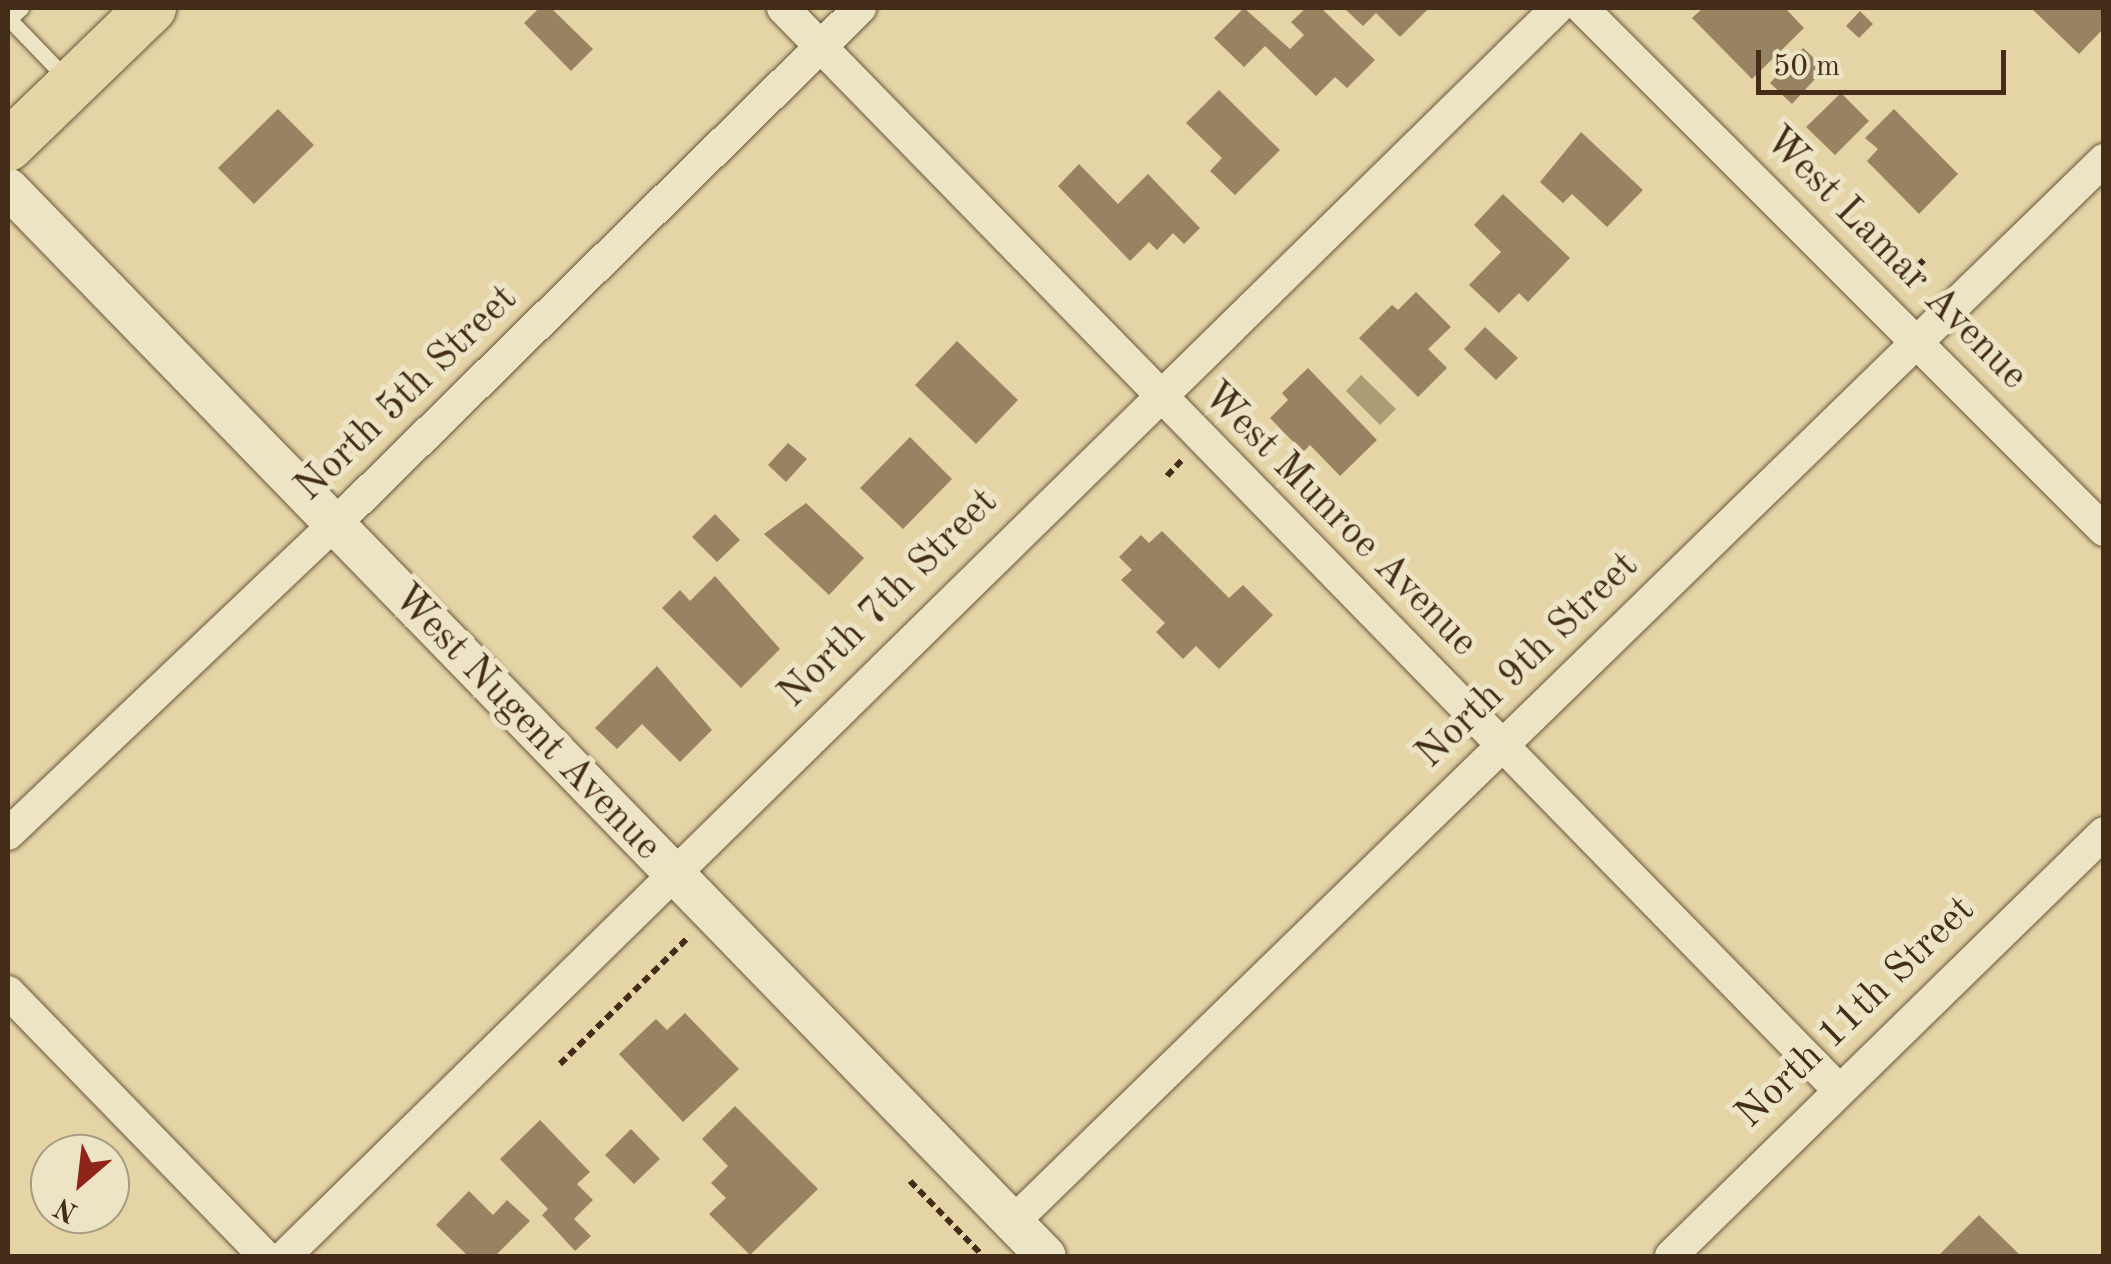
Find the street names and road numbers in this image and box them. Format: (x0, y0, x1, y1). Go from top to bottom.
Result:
street label: West Lamar Avenue (1753, 117, 2037, 401)
street label: North 5th Street (286, 276, 528, 512)
street label: West Munroe Avenue (1191, 372, 1487, 668)
street label: North 7th Street (769, 479, 1009, 719)
street label: North 9th Street (1407, 543, 1649, 779)
street label: West Nugent Avenue (382, 575, 670, 871)
street label: North 11th Street (1727, 887, 1985, 1139)

